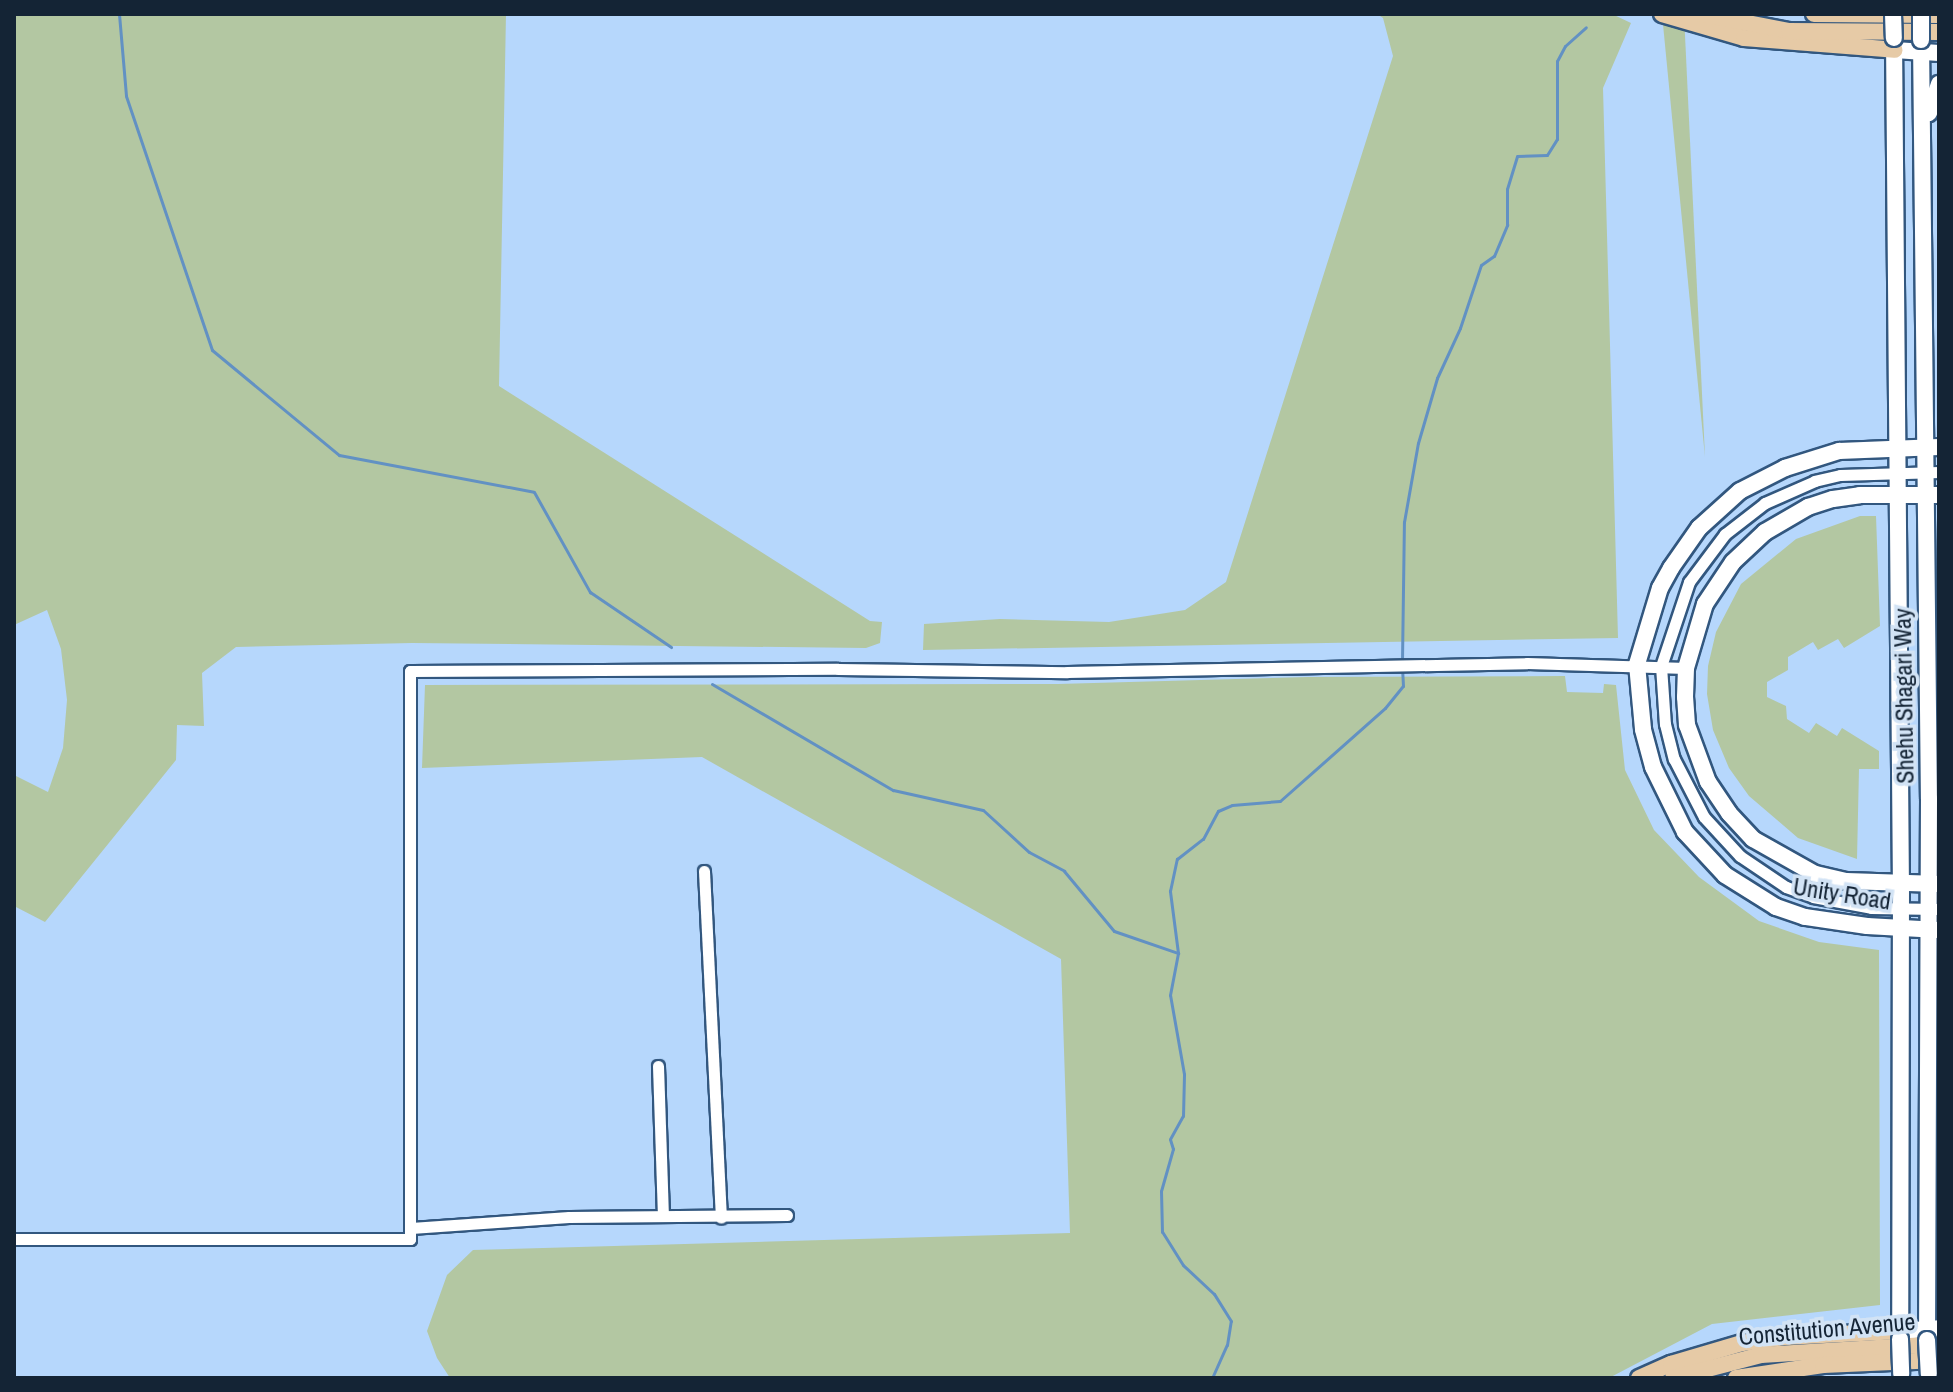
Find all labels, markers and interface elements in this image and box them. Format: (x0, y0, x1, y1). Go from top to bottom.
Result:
street label: Shehu Shagari Way (1888, 608, 1920, 784)
street label: Unity Road (1791, 872, 1893, 916)
street label: Constitution Avenue (1737, 1307, 1917, 1351)

